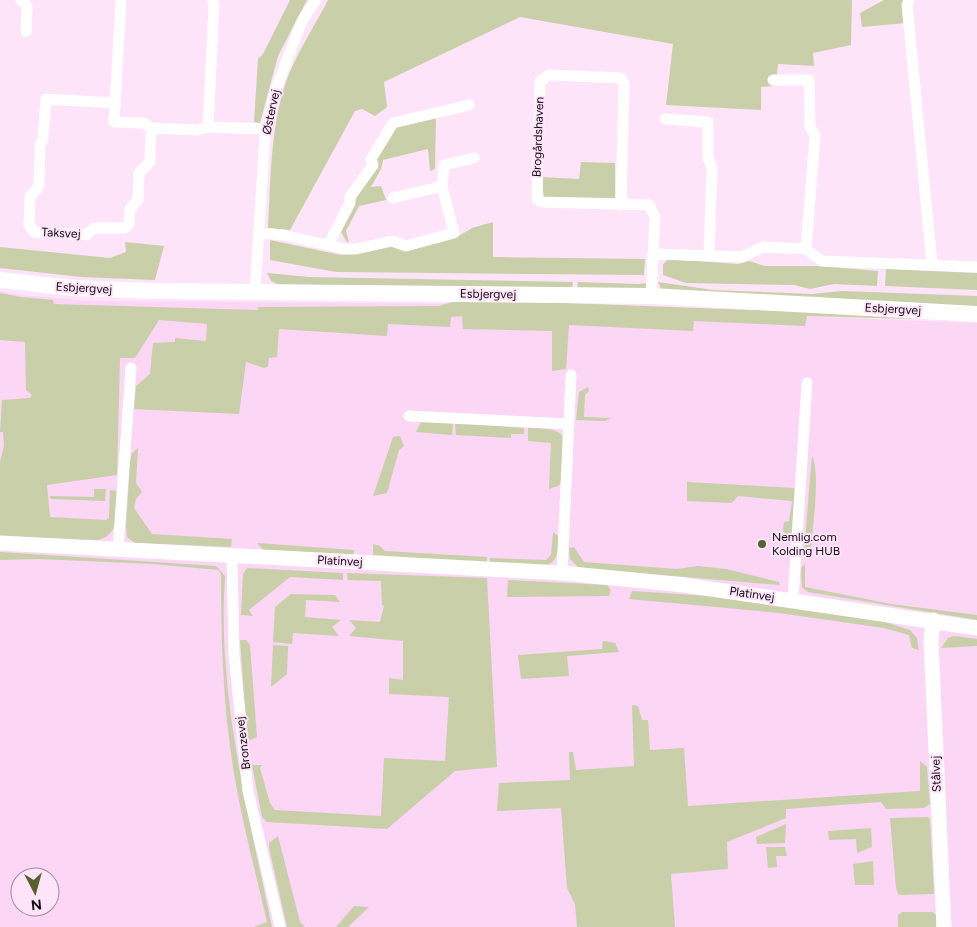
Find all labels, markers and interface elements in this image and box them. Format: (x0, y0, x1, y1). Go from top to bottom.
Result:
street label: Østervej (259, 88, 283, 136)
street label: Brogårdshaven (530, 96, 546, 177)
street label: Taksvej (41, 225, 81, 241)
street label: Esbjergvej (55, 280, 113, 296)
street label: Esbjergvej (460, 287, 516, 301)
street label: Esbjergvej (864, 301, 922, 317)
place label: Nemlig.com Kolding HUB (772, 530, 840, 558)
marker: Nemlig.com Kolding HUB (756, 538, 768, 550)
street label: Platinvej (317, 553, 363, 569)
street label: Platinvej (728, 584, 776, 604)
street label: Bronzevej (233, 716, 253, 770)
street label: Stålvej (928, 756, 944, 792)
north arrow (10, 867, 60, 917)
text: N (30, 895, 43, 913)

